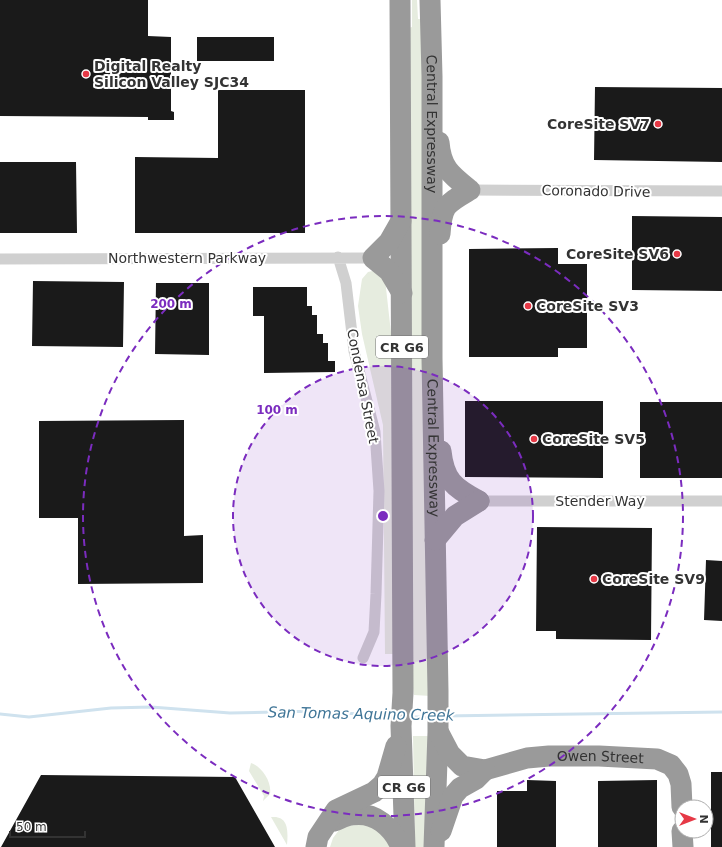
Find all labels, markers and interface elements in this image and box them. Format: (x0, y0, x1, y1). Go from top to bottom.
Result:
street label: Central Expressway (423, 54, 440, 193)
place label: Digital Realty Silicon Valley SJC34 (94, 58, 249, 90)
marker: Digital Realty Silicon Valley SJC34 (81, 69, 91, 79)
place label: CoreSite SV7 (547, 116, 650, 132)
marker: CoreSite SV7 (653, 119, 663, 129)
street label: Coronado Drive (541, 182, 651, 200)
place label: CoreSite SV6 (566, 246, 669, 262)
marker: CoreSite SV6 (672, 249, 682, 259)
street label: Northwestern Parkway (108, 250, 266, 266)
text: 200 m (150, 297, 192, 311)
place label: CoreSite SV3 (536, 298, 639, 314)
marker: CoreSite SV3 (523, 301, 533, 311)
street label: Condensa Street (344, 327, 382, 445)
road number: CR G6 (376, 336, 428, 358)
street label: Central Expressway (424, 379, 443, 517)
text: 100 m (256, 403, 298, 417)
place label: CoreSite SV5 (542, 431, 645, 447)
marker: CoreSite SV5 (529, 434, 539, 444)
street label: Stender Way (555, 493, 645, 509)
centre of rings (376, 509, 390, 523)
place label: CoreSite SV9 (602, 571, 705, 587)
marker: CoreSite SV9 (589, 574, 599, 584)
water label: San Tomas Aquino Creek (268, 703, 456, 725)
street label: Owen Street (557, 748, 645, 766)
road number: CR G6 (378, 776, 430, 798)
north arrow (674, 799, 714, 839)
scale bar (10, 813, 85, 839)
text: N (697, 814, 710, 824)
text: 50 m (16, 820, 47, 834)

